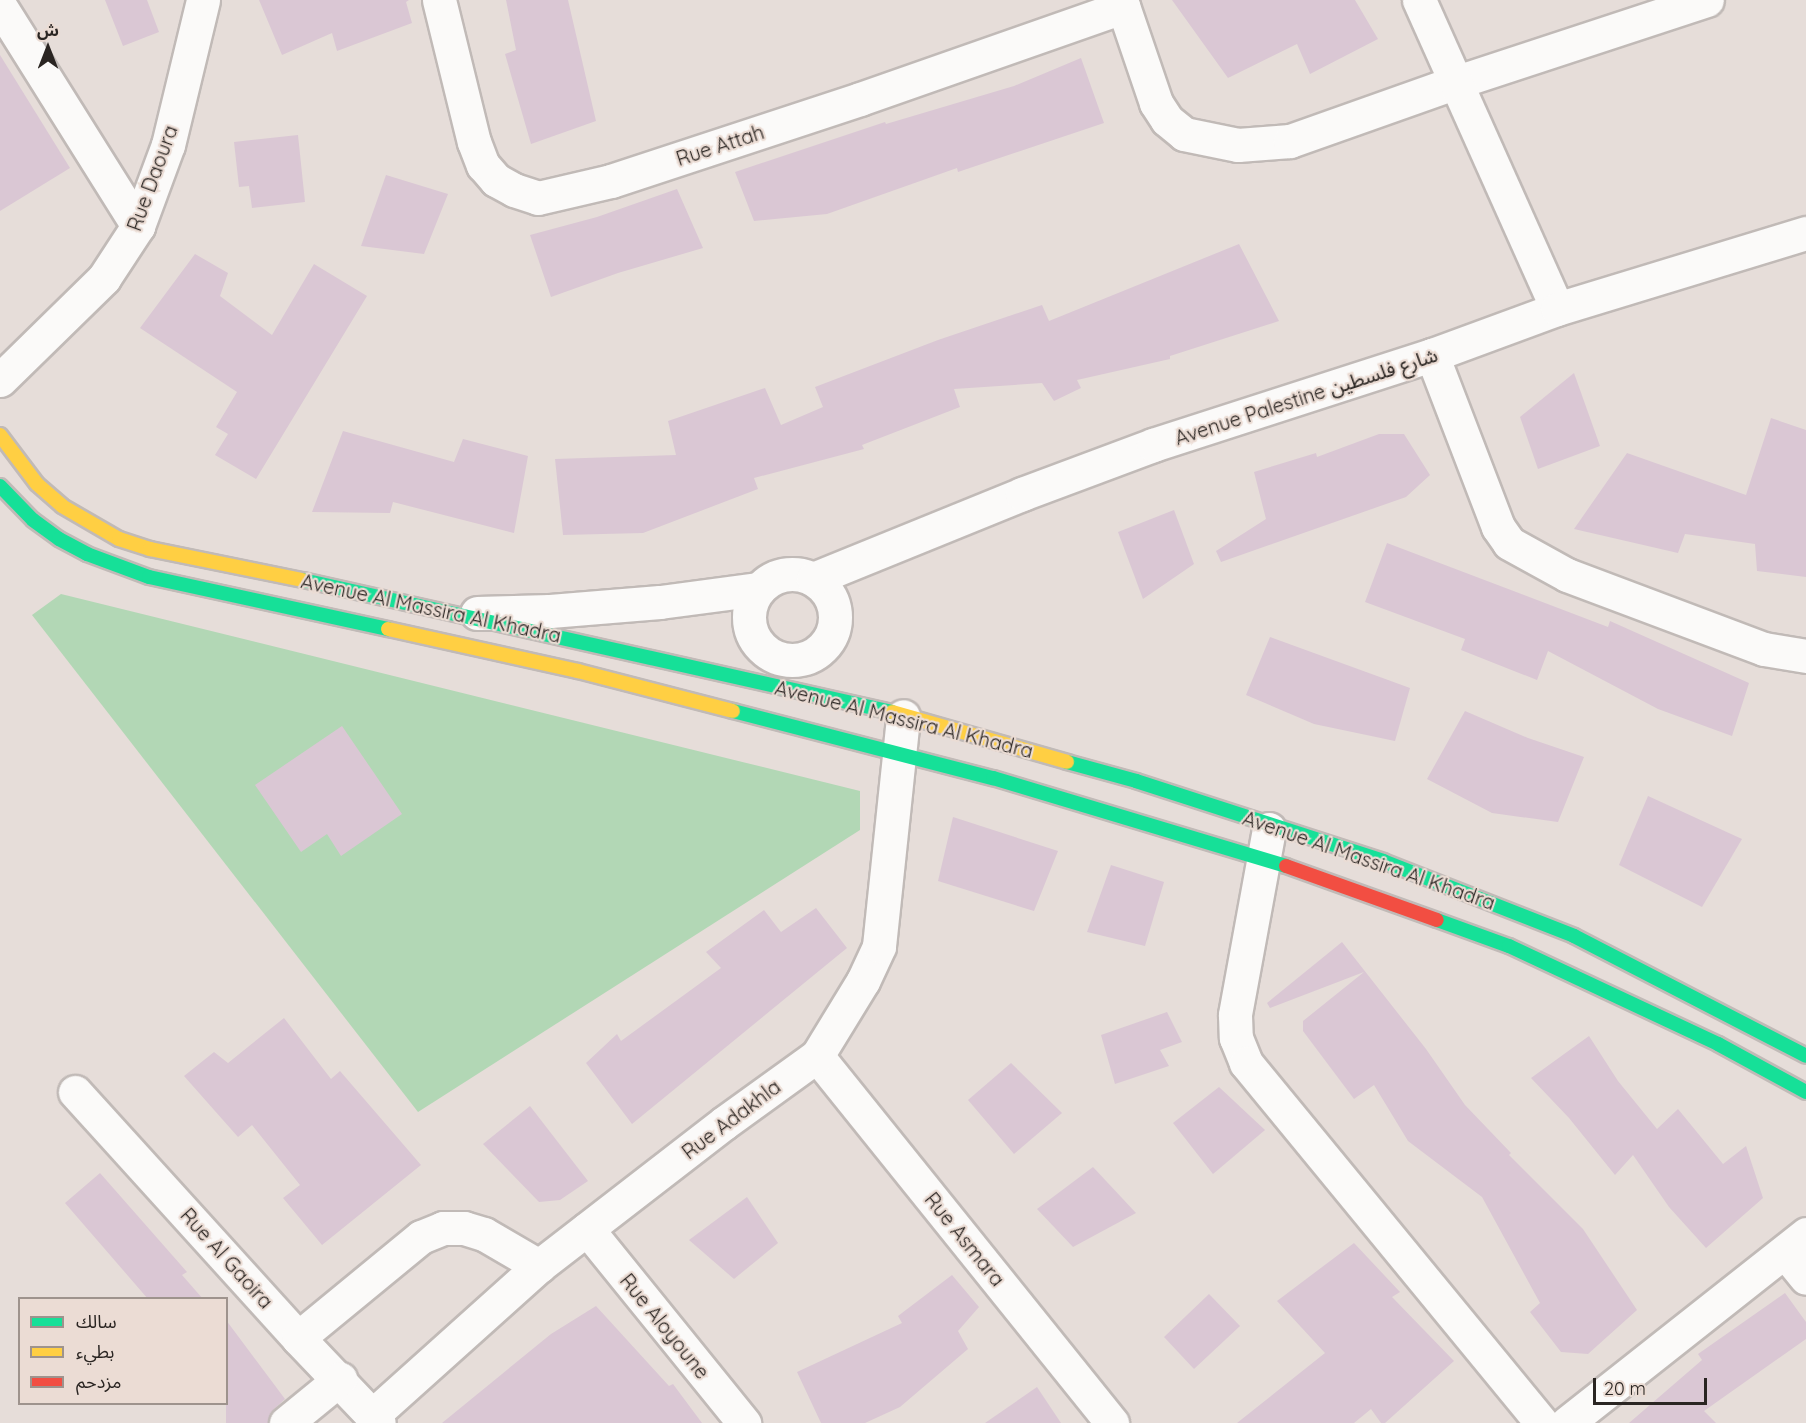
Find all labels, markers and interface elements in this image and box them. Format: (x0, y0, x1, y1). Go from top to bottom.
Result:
north arrow (18, 18, 78, 78)
text: ش (37, 20, 59, 40)
street label: Rue Attah (673, 119, 767, 171)
street label: Rue Daoura (122, 122, 182, 234)
street label: Avenue Palestine شارع فلسطين (1172, 342, 1440, 450)
street label: Avenue Al Massira Al Khadra (299, 569, 563, 647)
street label: Avenue Al Massira Al Khadra (772, 675, 1036, 763)
street label: Avenue Al Massira Al Khadra (1240, 805, 1498, 915)
street label: Rue Adakhla (677, 1074, 785, 1164)
street label: Rue Asmara (920, 1187, 1010, 1291)
street label: Rue Al Gaoira (176, 1203, 278, 1313)
street label: Rue Aloyoune (615, 1269, 715, 1383)
legend (18, 1297, 228, 1405)
text: سالك (76, 1310, 117, 1333)
text: بطيء (76, 1340, 114, 1363)
scale bar (1596, 1366, 1710, 1404)
text: مزدحم (76, 1370, 121, 1393)
text: 20 m (1604, 1377, 1646, 1400)

